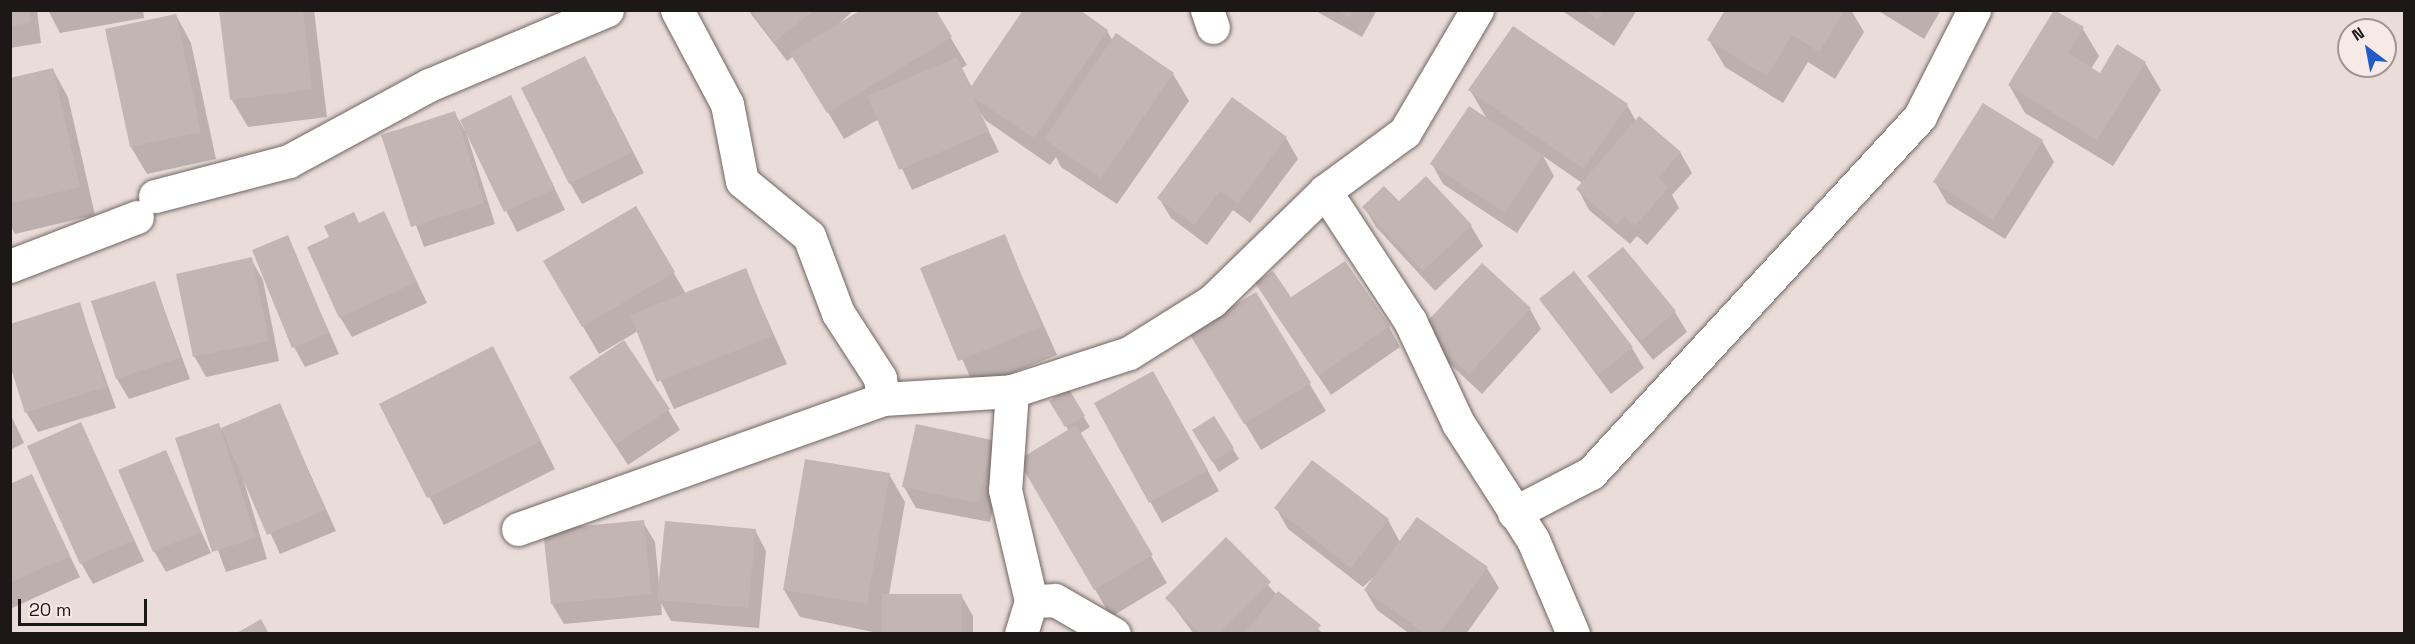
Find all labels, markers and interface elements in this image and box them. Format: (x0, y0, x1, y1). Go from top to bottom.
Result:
north arrow (2337, 18, 2397, 78)
text: N (2348, 22, 2368, 46)
scale bar (21, 587, 150, 625)
text: 20 m (29, 598, 72, 621)

